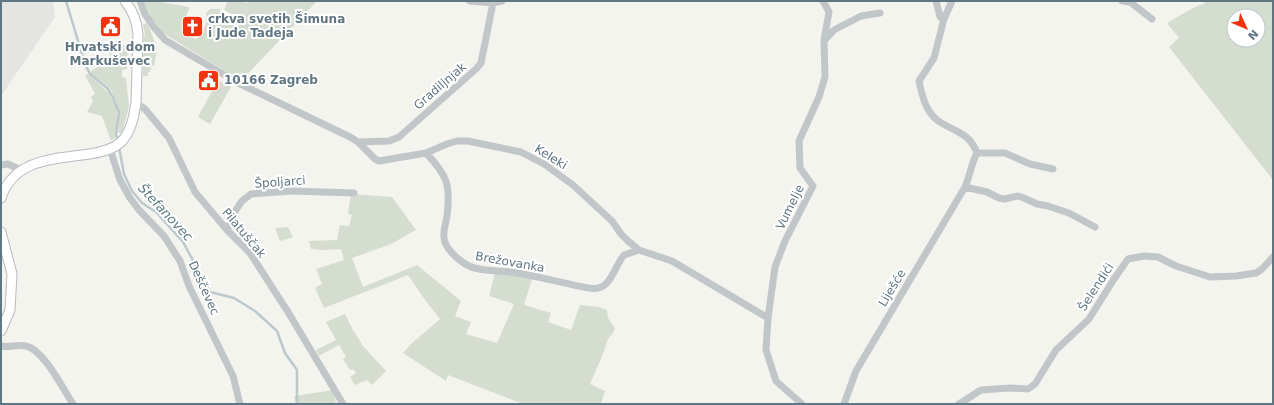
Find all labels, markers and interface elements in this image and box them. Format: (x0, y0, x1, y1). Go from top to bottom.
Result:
north arrow (1226, 8, 1266, 48)
place label: crkva svetih Šimuna i Jude Tadeja (208, 11, 345, 40)
public building icon: Hrvatski dom Markuševec (97, 13, 123, 39)
church icon: crkva svetih Šimuna i Jude Tadeja (180, 13, 206, 39)
text: N (1245, 27, 1261, 42)
place label: Hrvatski dom Markuševec (65, 40, 155, 68)
street label: Gradiljnjak (411, 60, 469, 112)
public building icon: 10166 Zagreb (195, 67, 221, 93)
place label: 10166 Zagreb (224, 73, 318, 87)
street label: Keleki (532, 142, 570, 172)
street label: Špoljarci (254, 172, 306, 191)
water label: Štefanovec (135, 181, 196, 244)
street label: Vumelje (773, 182, 807, 232)
street label: Pilatuščak (219, 205, 269, 261)
street label: Brežovanka (474, 249, 546, 275)
street label: Deščevec (186, 259, 222, 317)
street label: Šelendići (1075, 260, 1117, 314)
street label: Liješće (875, 267, 909, 309)

